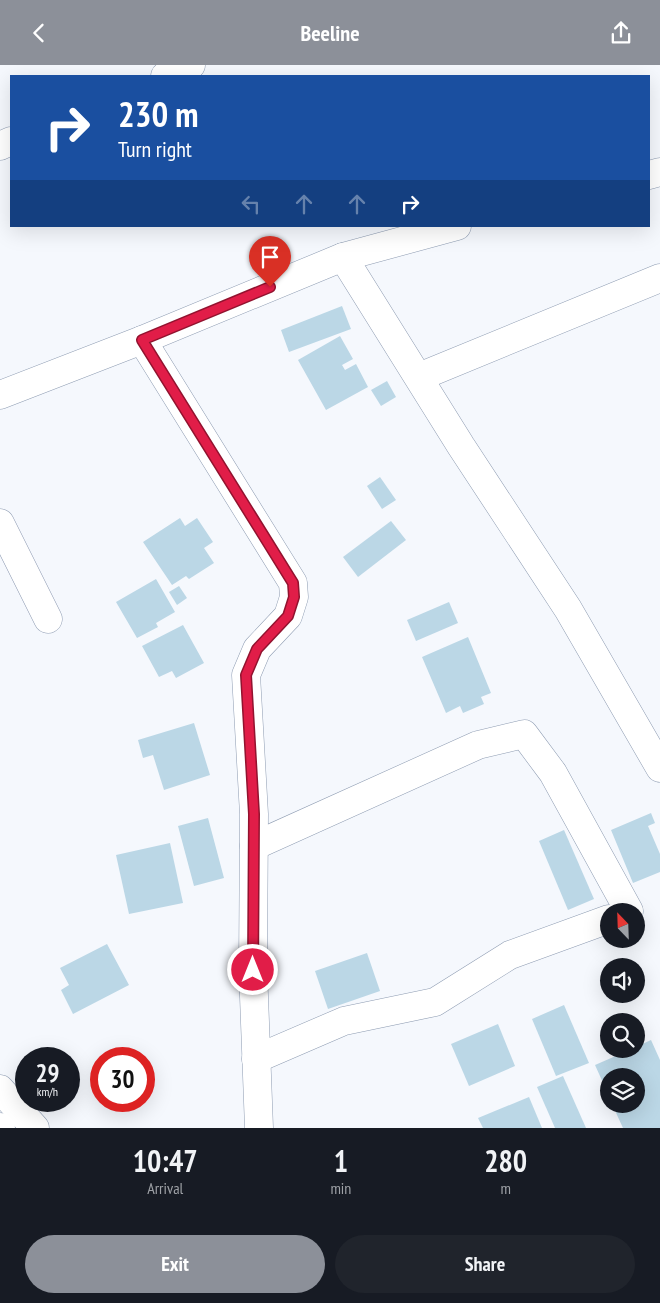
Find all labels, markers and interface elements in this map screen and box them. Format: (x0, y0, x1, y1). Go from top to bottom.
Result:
icon: back (25, 19, 53, 47)
text: Beeline (300, 19, 360, 47)
icon: share (607, 19, 635, 47)
text: 230 m (118, 91, 199, 137)
icon: right (35, 95, 100, 160)
text: Turn right (118, 135, 192, 163)
icon: left (237, 190, 265, 218)
icon: ahead (290, 190, 318, 218)
icon: ahead (343, 190, 371, 218)
icon: right (396, 190, 424, 218)
pin (249, 236, 291, 287)
icon: arrive (256, 243, 284, 271)
north arrow (600, 903, 645, 947)
map controls (600, 903, 645, 1113)
position arrow (226, 943, 278, 995)
button: sound (600, 958, 645, 1003)
button: search (600, 1013, 645, 1058)
speed limit sign: 30 (90, 1047, 155, 1112)
text: 29 (36, 1057, 59, 1089)
button: layers (600, 1068, 645, 1113)
text: km/h (37, 1084, 58, 1099)
text: 10:47 (133, 1141, 198, 1180)
text: 1 (334, 1141, 348, 1180)
text: 280 (484, 1141, 527, 1180)
text: Arrival (147, 1178, 183, 1198)
text: min (330, 1178, 351, 1198)
text: m (500, 1178, 511, 1198)
button: Exit (25, 1235, 325, 1293)
button: Share (335, 1235, 635, 1293)

